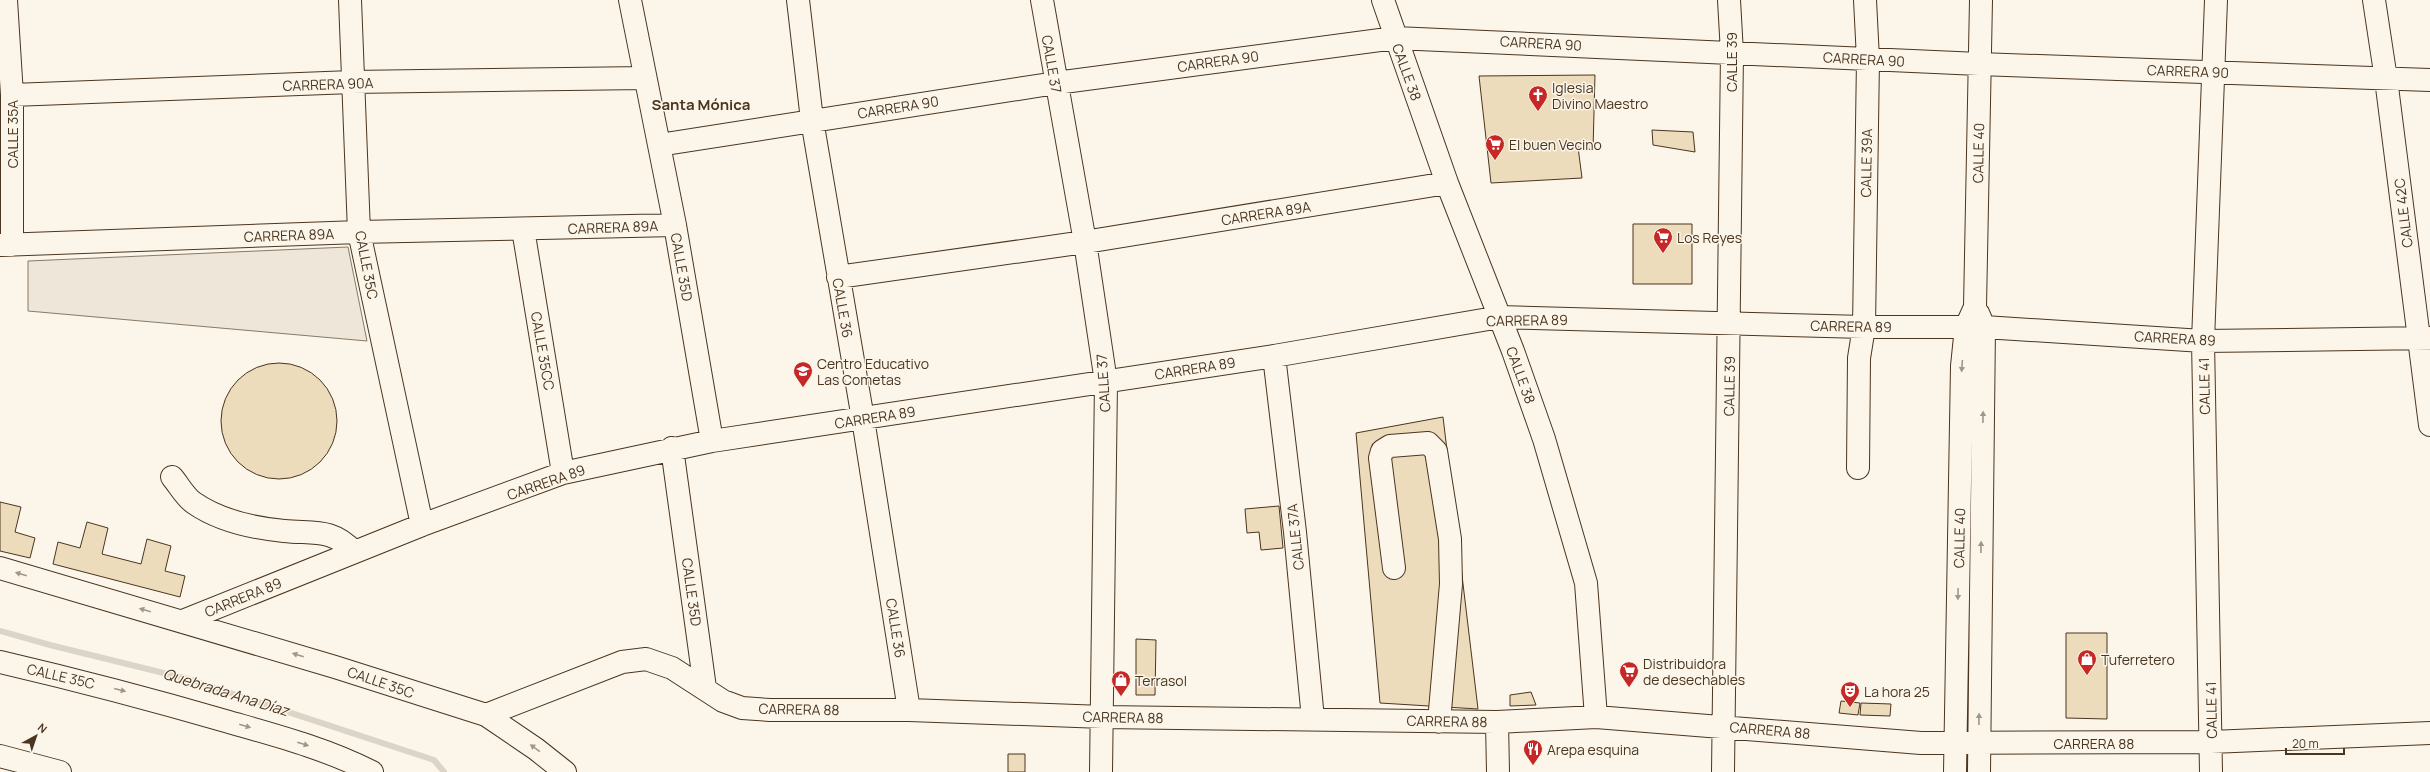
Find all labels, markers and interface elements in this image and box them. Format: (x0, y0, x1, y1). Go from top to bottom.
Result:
street label: CARRERA 90 (1500, 31, 1582, 55)
street label: CALLE 39 (1722, 32, 1741, 92)
street label: CALLE 37 (1038, 34, 1066, 94)
street label: CALLE 38 (1388, 41, 1426, 103)
street label: CARRERA 90 (1176, 46, 1260, 76)
street label: CARRERA 90 (1823, 47, 1905, 71)
street label: CARRERA 90 (2147, 60, 2229, 82)
street label: CARRERA 90A (282, 73, 374, 95)
place label: Iglesia Divino Maestro (1552, 78, 1648, 113)
church icon: Iglesia Divino Maestro (1527, 84, 1549, 112)
street label: CARRERA 90 (856, 91, 940, 123)
district label: Santa Mónica (652, 94, 750, 115)
street label: CALLE 35A (3, 100, 22, 168)
street label: CALLE 40 (1968, 123, 1988, 183)
street label: CALLE 39A (1856, 128, 1876, 198)
supermarket icon: El buen Vecino (1484, 133, 1506, 161)
place label: El buen Vecino (1509, 135, 1602, 154)
street label: CALLE 42C (2389, 177, 2417, 249)
street label: CARRERA 89A (1220, 197, 1312, 229)
street label: CARRERA 89A (567, 216, 659, 238)
street label: CARRERA 89A (243, 224, 335, 246)
supermarket icon: Los Reyes (1652, 226, 1674, 254)
place label: Los Reyes (1677, 228, 1742, 247)
street label: CALLE 35C (351, 229, 383, 301)
street label: CALLE 35D (667, 231, 697, 303)
street label: CALLE 36 (828, 277, 858, 339)
street label: CALLE 35CC (527, 310, 559, 392)
street label: CARRERA 89 (1486, 310, 1568, 330)
street label: CARRERA 89 (1810, 316, 1892, 336)
street label: CARRERA 89 (2134, 326, 2216, 350)
street label: CALLE 38 (1502, 344, 1540, 406)
street label: CARRERA 89 (1153, 352, 1237, 384)
street label: CALLE 37 (1091, 353, 1115, 413)
place label: Centro Educativo Las Cometas (817, 354, 929, 389)
street label: CALLE 39 (1719, 356, 1739, 416)
street label: CALLE 41 (2194, 357, 2214, 415)
school or university icon: Centro Educativo Las Cometas (792, 360, 814, 388)
one-way arrow (1959, 360, 1966, 372)
street label: CARRERA 89 (833, 401, 917, 433)
one-way arrow (1980, 410, 1986, 423)
street label: CARRERA 89 (504, 460, 588, 504)
street label: CALLE 37A (1282, 503, 1308, 571)
street label: CALLE 40 (1949, 508, 1969, 568)
one-way arrow (1978, 540, 1984, 553)
street label: CALLE 35D (678, 557, 706, 627)
one-way arrow (14, 570, 27, 576)
street label: CARRERA 89 (202, 573, 284, 621)
one-way arrow (1955, 588, 1961, 601)
street label: CALLE 36 (882, 597, 910, 659)
one-way arrow (139, 607, 151, 613)
shop icon: Tuferretero (2076, 648, 2098, 676)
place label: Tuferretero (2101, 650, 2175, 669)
one-way arrow (292, 652, 304, 658)
place label: Distribuidora de desechables (1643, 654, 1745, 689)
street label: CALLE 35C (25, 659, 97, 693)
supermarket icon: Distribuidora de desechables (1618, 660, 1640, 688)
street label: CALLE 35C (345, 662, 417, 702)
water label: Quebrada Ana Díaz (160, 663, 294, 722)
shop icon: Terrasol (1110, 669, 1132, 697)
place label: Terrasol (1135, 671, 1187, 690)
theatre icon: La hora 25 (1839, 680, 1861, 708)
street label: CALLE 41 (2201, 681, 2221, 739)
place label: La hora 25 (1864, 682, 1930, 701)
one-way arrow (114, 688, 126, 694)
street label: CARRERA 88 (758, 699, 840, 719)
street label: CARRERA 88 (1082, 707, 1164, 727)
street label: CARRERA 88 (1406, 711, 1488, 731)
one-way arrow (1976, 712, 1982, 725)
north arrow (16, 716, 56, 756)
street label: CARRERA 88 (1729, 717, 1811, 743)
text: N (35, 720, 51, 736)
one-way arrow (239, 723, 251, 729)
scale bar (2286, 730, 2344, 756)
street label: CARRERA 88 (2054, 734, 2135, 753)
text: 20 m (2292, 735, 2319, 752)
restaurant icon: Arepa esquina (1522, 738, 1544, 766)
place label: Arepa esquina (1547, 740, 1639, 759)
one-way arrow (297, 741, 309, 747)
one-way arrow (529, 744, 540, 752)

